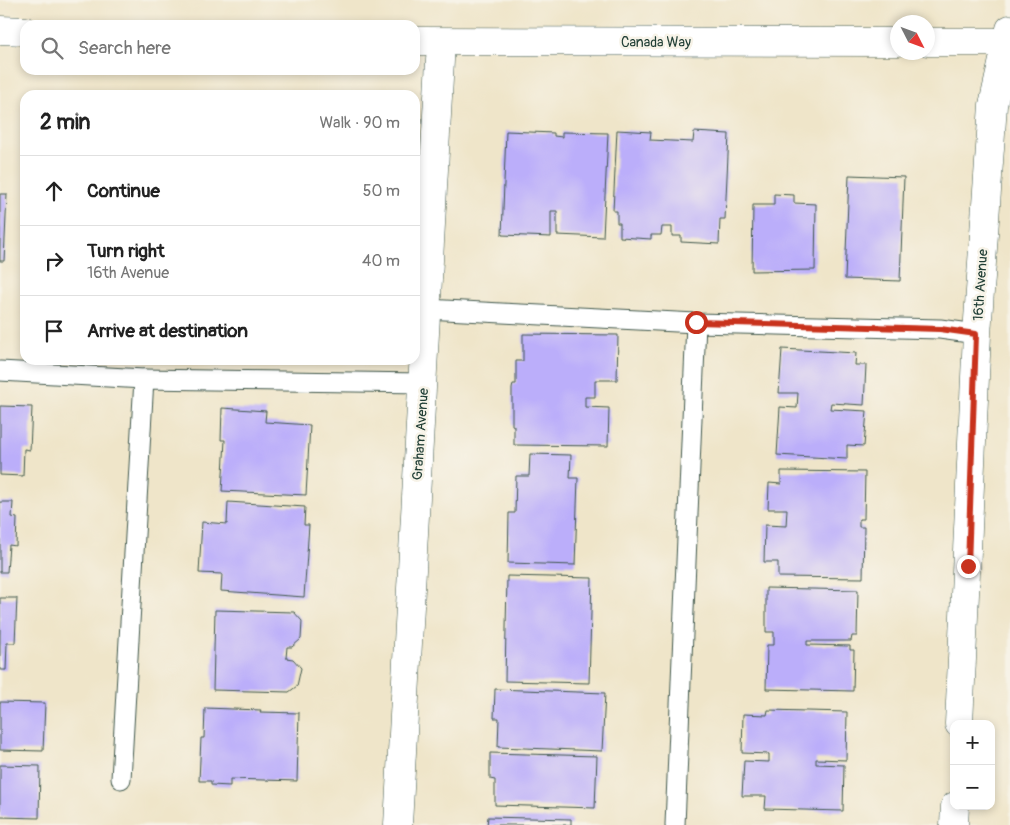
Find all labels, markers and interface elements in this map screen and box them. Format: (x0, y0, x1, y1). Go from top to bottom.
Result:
north arrow (890, 15, 935, 60)
search box (20, 20, 420, 75)
icon: search (38, 34, 66, 62)
street label: Canada Way (621, 34, 691, 51)
text: Search here (78, 36, 171, 60)
text: 2 min (40, 109, 90, 136)
text: Walk · 90 m (319, 113, 400, 133)
icon: ahead (40, 177, 68, 205)
text: Continue (87, 179, 160, 203)
text: 50 m (363, 181, 400, 201)
text: Turn right (87, 239, 165, 263)
icon: right (40, 247, 68, 275)
street label: 16th Avenue (970, 248, 991, 321)
text: 40 m (362, 251, 400, 271)
text: 16th Avenue (87, 263, 169, 283)
route start (685, 311, 708, 334)
icon: arrive (40, 317, 68, 345)
text: Arrive at destination (87, 319, 248, 343)
street label: Graham Avenue (409, 387, 432, 481)
route end (957, 555, 980, 578)
map controls (950, 720, 995, 810)
button: + (950, 720, 995, 765)
button: − (950, 765, 995, 810)

